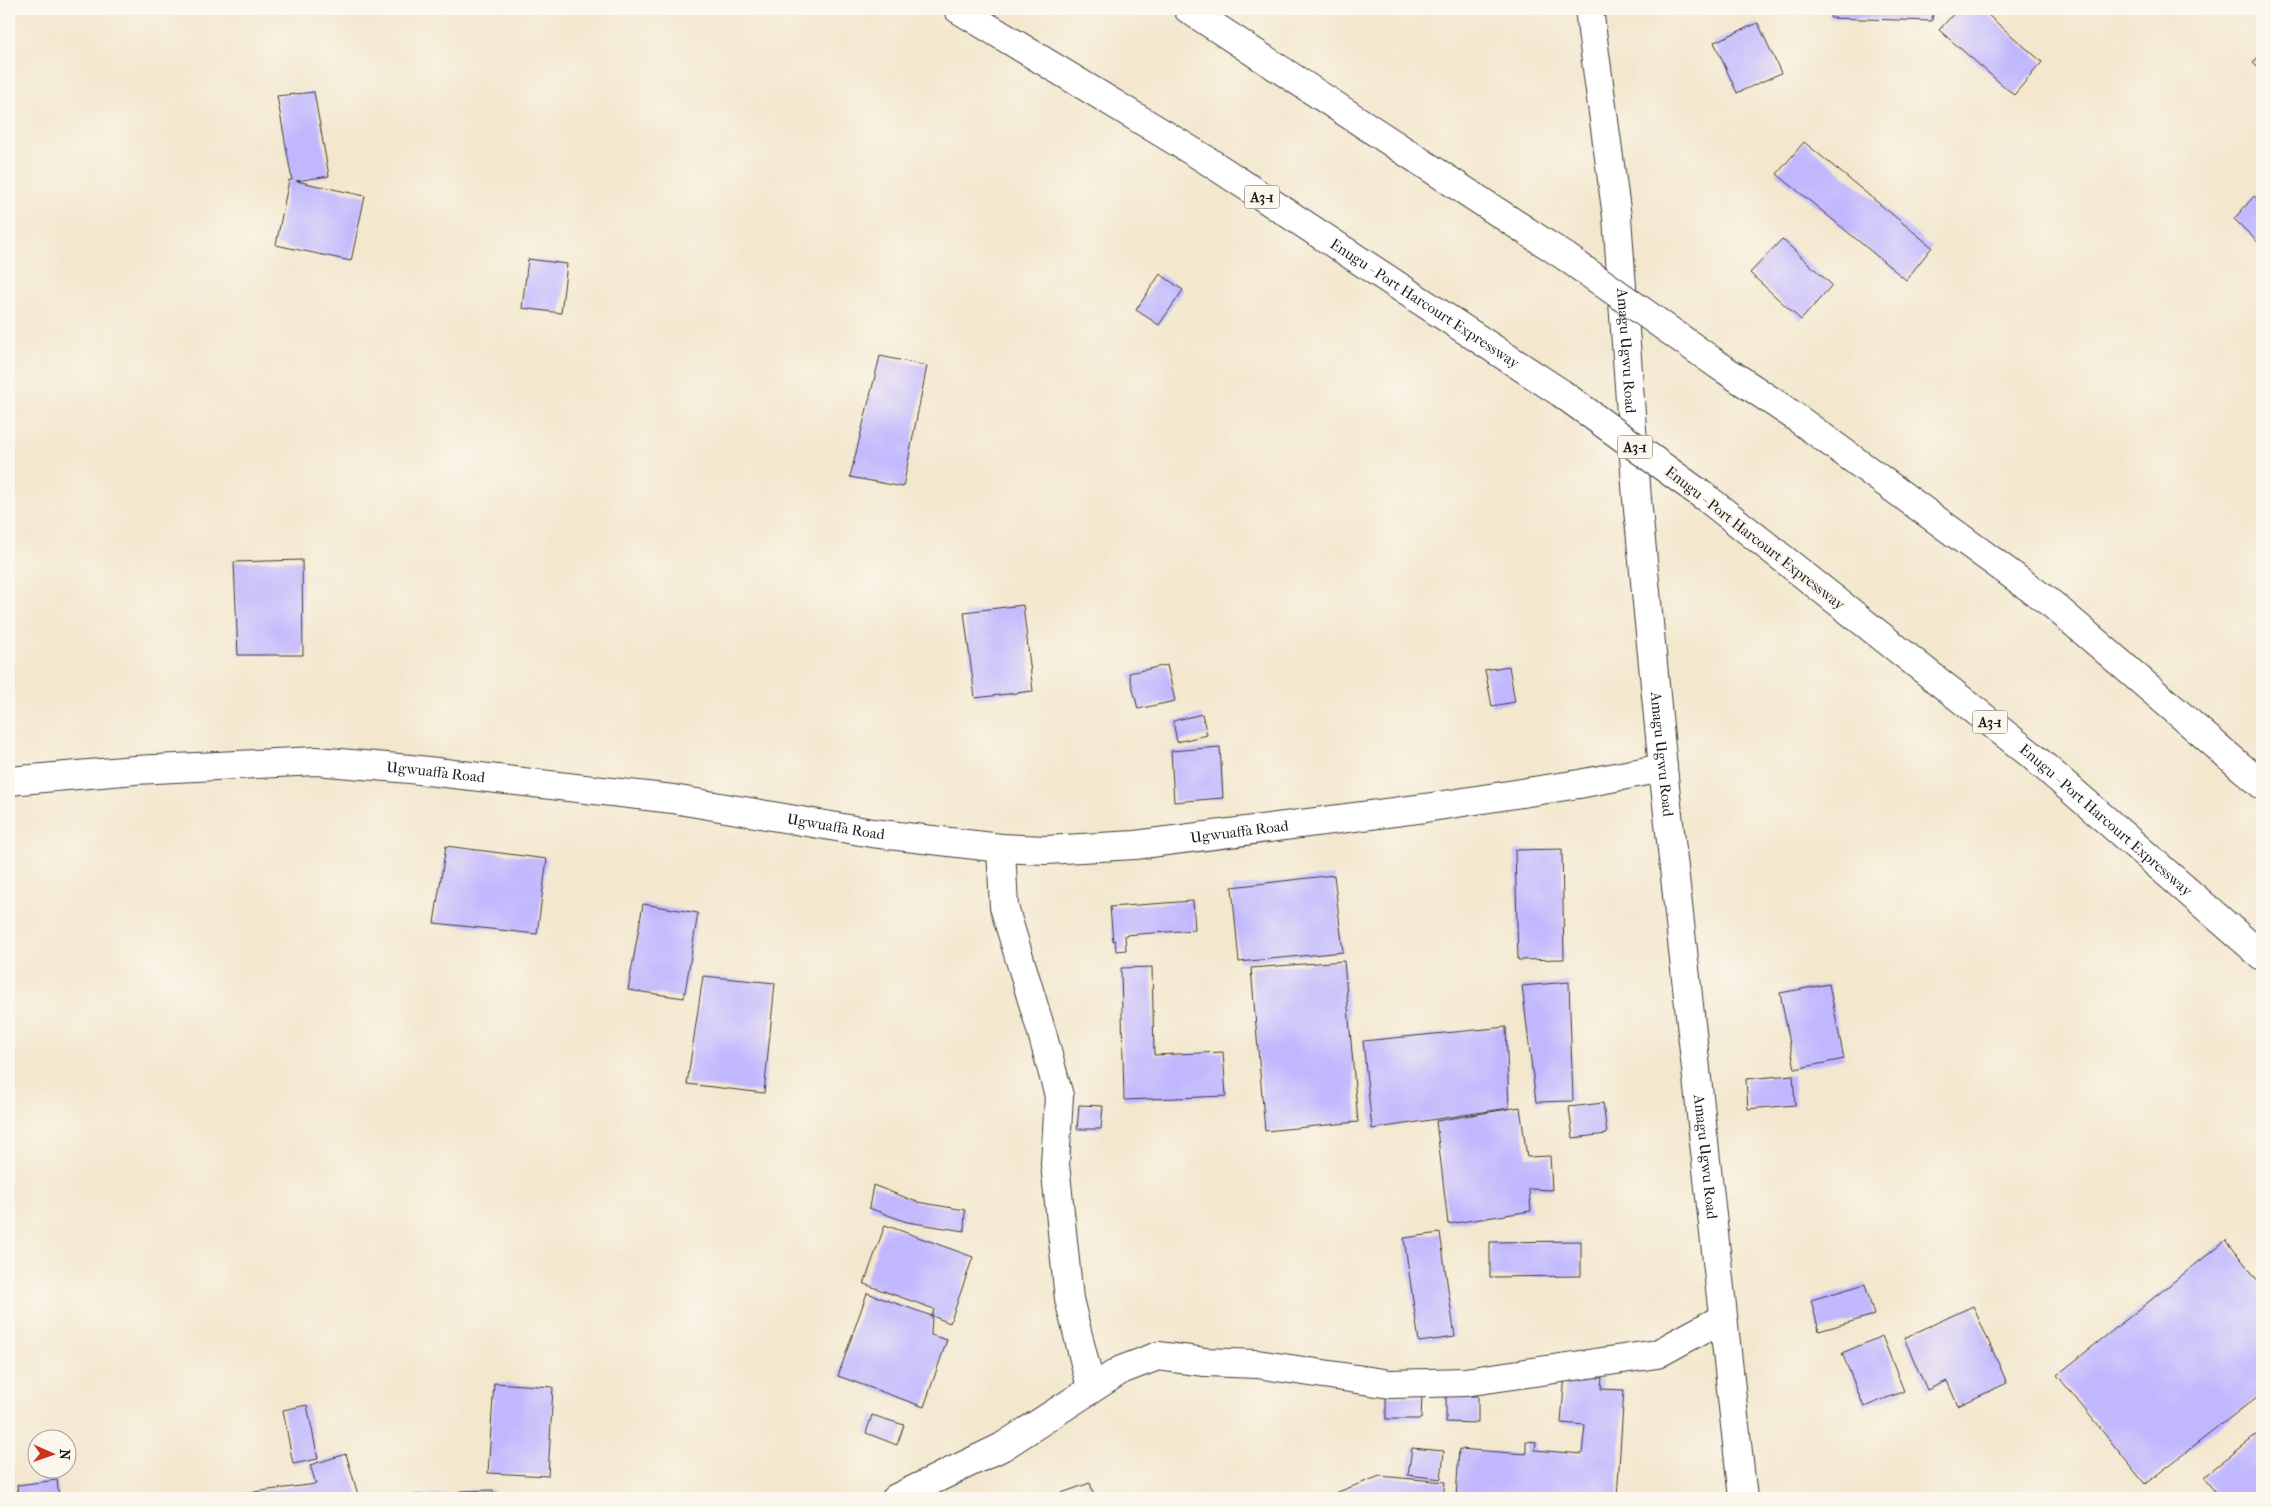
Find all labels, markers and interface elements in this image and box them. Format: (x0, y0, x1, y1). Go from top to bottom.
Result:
road number: A3-1 (1244, 186, 1280, 208)
street label: Enugu - Port Harcourt Expressway (1327, 235, 1524, 373)
street label: Amagu Ugwu Road (1613, 287, 1640, 415)
road number: A3-1 (1618, 436, 1652, 458)
street label: Enugu - Port Harcourt Expressway (1662, 462, 1849, 614)
street label: Amagu Ugwu Road (1647, 690, 1677, 818)
road number: A3-1 (1972, 710, 2008, 734)
street label: Enugu - Port Harcourt Expressway (2016, 740, 2197, 901)
street label: Ugwuaffa Road (386, 758, 487, 787)
street label: Ugwuaffa Road (786, 810, 887, 844)
street label: Ugwuaffa Road (1189, 816, 1291, 847)
street label: Amagu Ugwu Road (1690, 1092, 1721, 1221)
north arrow (28, 1430, 78, 1480)
text: N (56, 1449, 73, 1460)

